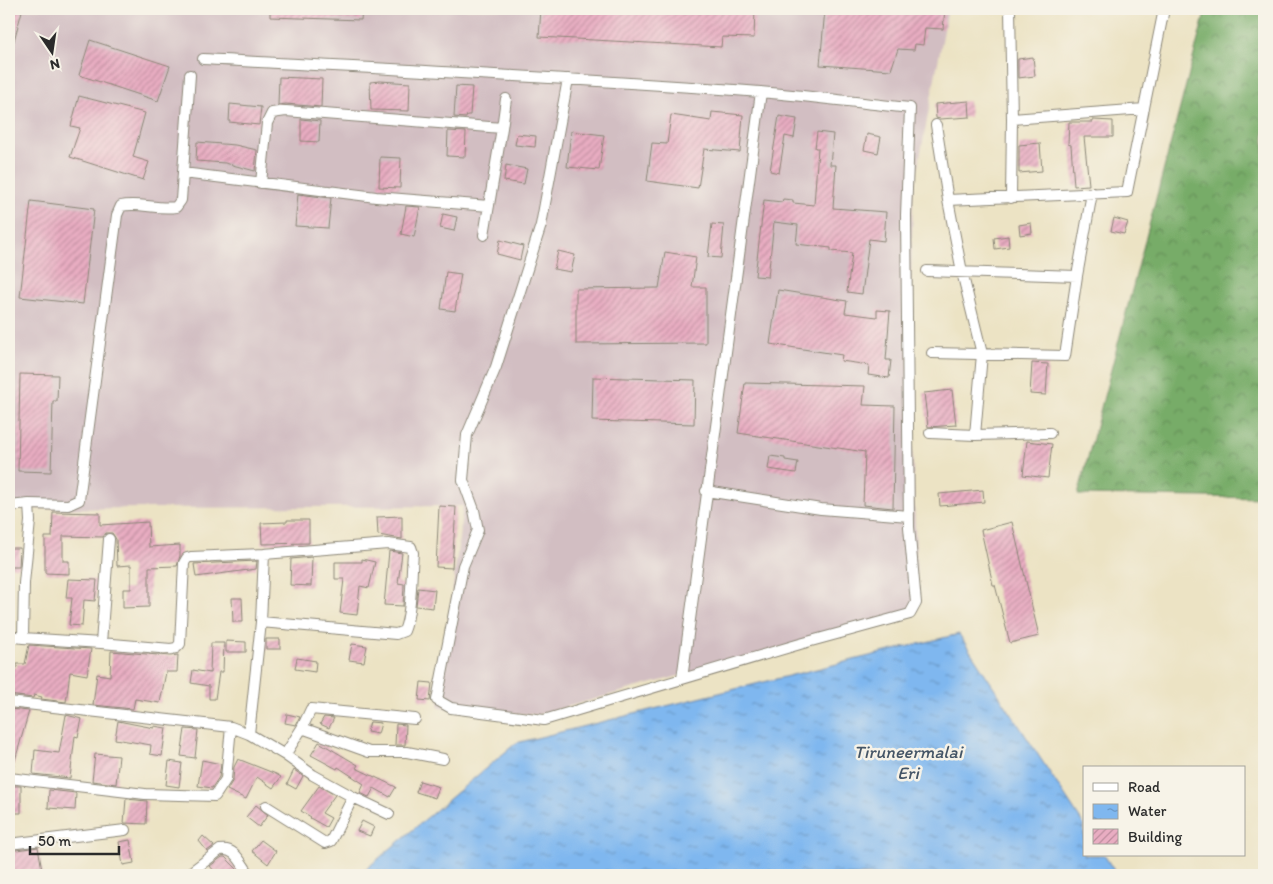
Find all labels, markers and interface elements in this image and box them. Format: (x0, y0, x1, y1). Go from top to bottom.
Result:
north arrow (28, 28, 78, 78)
text: N (48, 55, 61, 74)
water label: Tiruneermalai Eri (854, 741, 965, 784)
legend (1083, 766, 1246, 856)
text: Road (1128, 778, 1161, 796)
text: Water (1128, 802, 1167, 820)
scale bar (30, 824, 119, 856)
text: Building (1128, 828, 1182, 846)
text: 50 m (38, 832, 71, 850)

